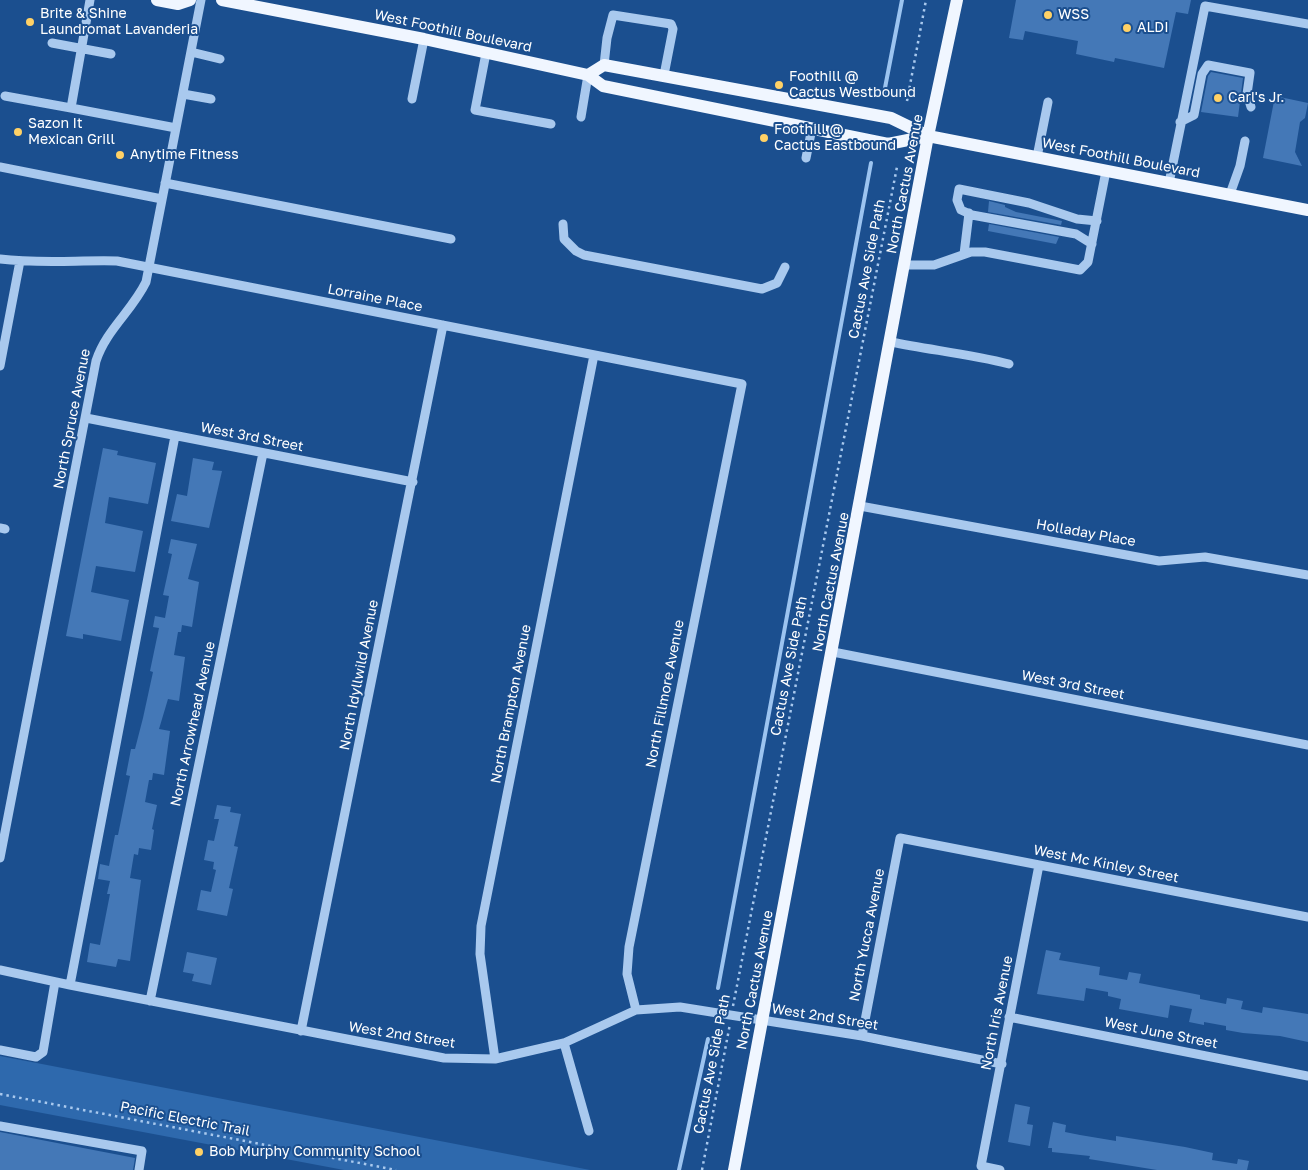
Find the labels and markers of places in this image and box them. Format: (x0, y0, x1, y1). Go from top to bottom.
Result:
place label: Brite & Shine Laundromat Lavanderia (40, 6, 198, 38)
place label: WSS (1058, 7, 1089, 23)
marker: WSS (1042, 9, 1054, 21)
marker: Brite & Shine Laundromat Lavanderia (24, 16, 36, 28)
place label: ALDI (1137, 20, 1169, 36)
marker: ALDI (1121, 22, 1133, 34)
place label: Foothill @ Cactus Westbound (789, 69, 916, 102)
marker: Foothill @ Cactus Westbound (773, 79, 785, 91)
place label: Carl's Jr. (1228, 90, 1285, 106)
marker: Carl's Jr. (1212, 92, 1224, 104)
place label: Sazon It Mexican Grill (28, 116, 115, 148)
place label: Foothill @ Cactus Eastbound (774, 122, 896, 154)
marker: Sazon It Mexican Grill (12, 126, 24, 138)
marker: Foothill @ Cactus Eastbound (758, 132, 770, 144)
place label: Anytime Fitness (130, 147, 239, 163)
marker: Anytime Fitness (114, 149, 126, 161)
place label: Bob Murphy Community School (209, 1144, 420, 1160)
marker: Bob Murphy Community School (193, 1146, 205, 1158)

